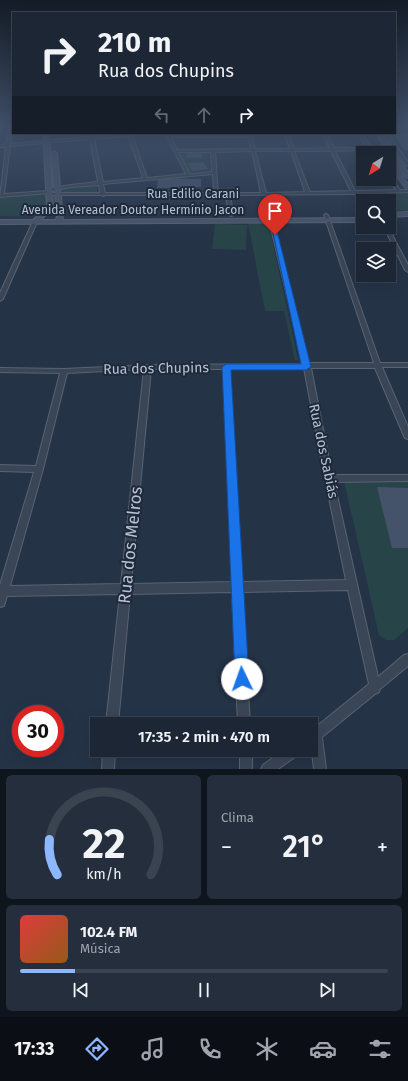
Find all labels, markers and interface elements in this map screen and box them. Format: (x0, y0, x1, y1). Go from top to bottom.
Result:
text: 210 m (98, 26, 172, 59)
icon: right (32, 28, 84, 80)
text: Rua dos Chupins (98, 60, 234, 82)
icon: left (151, 104, 173, 126)
icon: ahead (193, 104, 215, 126)
icon: right (235, 104, 257, 126)
north arrow (356, 146, 396, 186)
map controls (356, 146, 396, 282)
street label: Rua Edilio Carani (147, 187, 239, 201)
pin (258, 194, 292, 235)
button: search (356, 194, 396, 234)
icon: arrive (264, 200, 286, 222)
street label: Avenida Vereador Doutor Hermínio Jacon (22, 203, 244, 217)
button: layers (356, 242, 396, 282)
street label: Rua dos Chupins (103, 359, 210, 378)
street label: Rua dos Sabiás (305, 402, 342, 500)
street label: Rua dos Melros (114, 485, 147, 605)
position arrow (221, 658, 263, 700)
speed limit sign: 30 (12, 705, 64, 757)
text: 17:35 · 2 min · 470 m (138, 728, 270, 746)
text: Clima (221, 810, 254, 825)
text: 22 (82, 819, 125, 869)
text: 21° (283, 829, 327, 865)
text: − (221, 834, 232, 861)
text: + (377, 834, 388, 861)
text: km/h (86, 866, 121, 883)
text: 102.4 FM (80, 923, 137, 941)
text: Música (80, 941, 121, 956)
icon: previous (70, 979, 92, 1001)
icon: pause (193, 979, 215, 1001)
icon: next (316, 979, 338, 1001)
icon: directions (83, 1035, 111, 1063)
icon: music (139, 1035, 167, 1063)
icon: phone (196, 1035, 224, 1063)
icon: climate (253, 1035, 281, 1063)
icon: car (309, 1035, 337, 1063)
icon: filters (366, 1035, 394, 1063)
text: 17:33 (14, 1038, 54, 1060)

